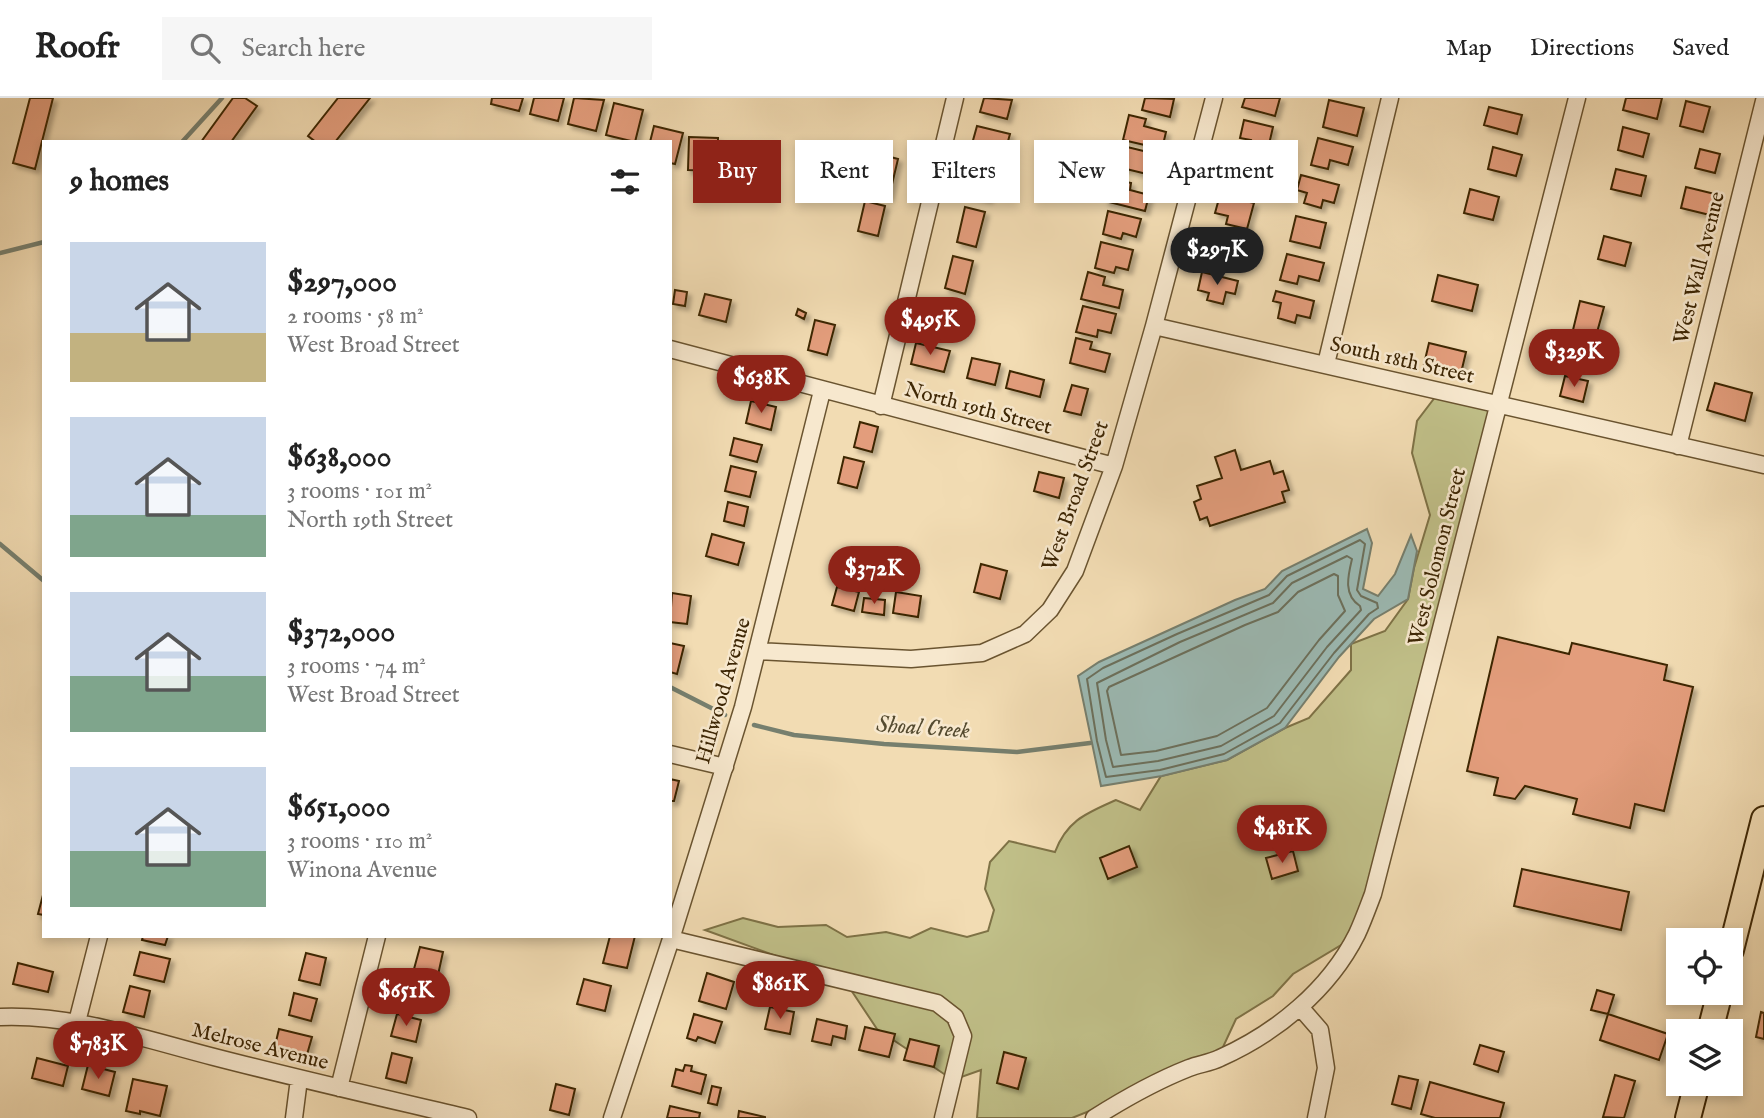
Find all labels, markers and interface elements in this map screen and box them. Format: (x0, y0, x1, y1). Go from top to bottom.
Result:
search box (162, 17, 652, 80)
text: Roofr (35, 27, 120, 69)
icon: search (186, 29, 224, 67)
text: Search here (242, 32, 365, 65)
text: Map (1446, 33, 1492, 64)
text: Directions (1530, 33, 1634, 64)
text: Saved (1672, 33, 1729, 64)
chip: Buy (693, 140, 781, 203)
chip: Rent (795, 140, 893, 203)
chip: Filters (907, 140, 1020, 203)
chip: New (1034, 140, 1129, 203)
chip: Apartment (1143, 140, 1298, 203)
text: 9 homes (70, 163, 169, 201)
icon: filters (606, 163, 644, 201)
street label: West Wall Avenue (1668, 189, 1732, 347)
pin: $297K (1168, 228, 1266, 287)
text: $297K (1187, 235, 1247, 264)
text: $297,000 (287, 264, 397, 302)
icon: home (126, 270, 210, 354)
pin: $495K (881, 298, 979, 357)
text: 2 rooms · 58 m² (287, 302, 424, 331)
text: $495K (900, 305, 960, 334)
pin: $329K (1525, 330, 1623, 389)
text: West Broad Street (287, 331, 460, 360)
street label: South 18th Street (1327, 331, 1477, 391)
text: $329K (1545, 337, 1603, 366)
pin: $638K (712, 356, 810, 415)
text: $638K (733, 363, 789, 392)
street label: North 19th Street (901, 376, 1055, 442)
street label: West Broad Street (1036, 417, 1116, 575)
text: $638,000 (287, 439, 391, 477)
icon: home (126, 445, 210, 529)
street label: West Solomon Street (1403, 465, 1473, 649)
text: 3 rooms · 101 m² (287, 477, 432, 506)
text: North 19th Street (287, 506, 453, 535)
pin: $372K (825, 546, 923, 606)
text: $372K (844, 554, 904, 583)
text: $372,000 (287, 614, 395, 652)
street label: Hillwood Avenue (690, 614, 758, 767)
icon: home (126, 620, 210, 704)
text: 3 rooms · 74 m² (287, 652, 426, 681)
text: West Broad Street (287, 681, 460, 710)
water label: Shoal Creek (875, 710, 971, 746)
text: $651,000 (287, 789, 391, 827)
icon: home (126, 795, 210, 879)
pin: $481K (1233, 806, 1331, 865)
text: $481K (1253, 813, 1311, 842)
text: 3 rooms · 110 m² (287, 827, 432, 856)
text: Winona Avenue (287, 856, 437, 885)
map controls (1666, 928, 1743, 1096)
button: locate (1666, 928, 1743, 1005)
pin: $861K (731, 962, 829, 1021)
pin: $651K (357, 968, 455, 1028)
text: $861K (752, 969, 808, 998)
text: $651K (378, 976, 434, 1005)
street label: Melrose Avenue (189, 1017, 331, 1077)
button: layers (1666, 1019, 1743, 1096)
pin: $783K (49, 1021, 147, 1081)
text: $783K (69, 1029, 127, 1058)

